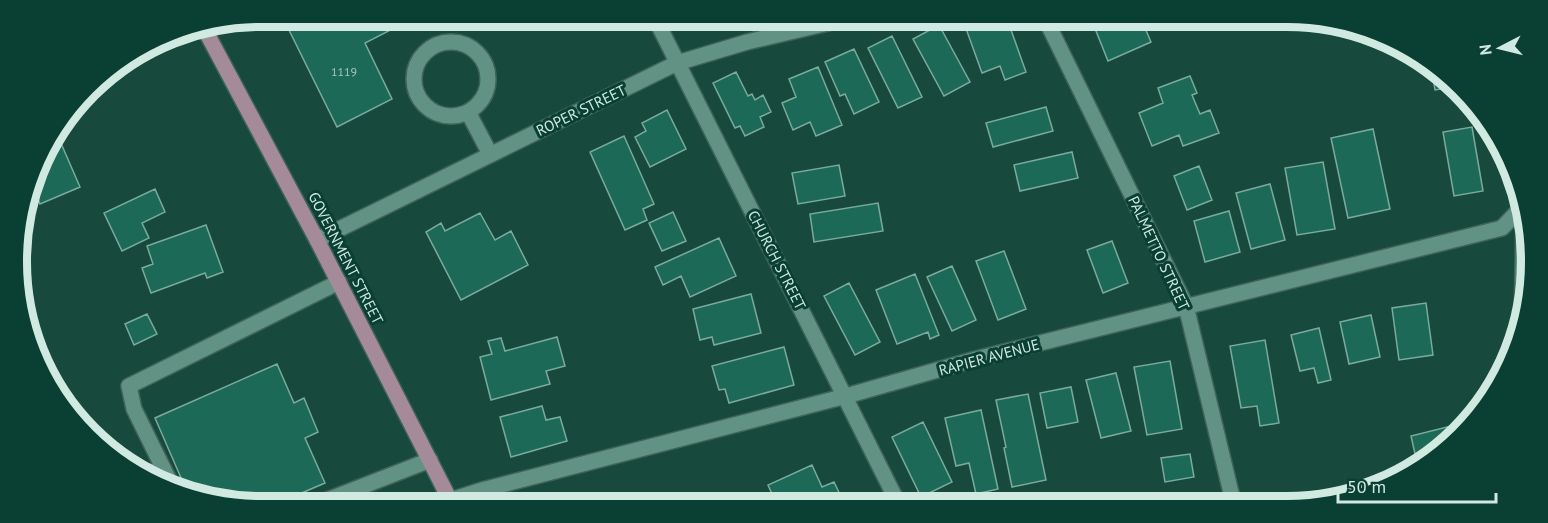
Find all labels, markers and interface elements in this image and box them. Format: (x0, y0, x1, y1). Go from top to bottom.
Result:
north arrow (1470, 18, 1530, 78)
text: N (1475, 43, 1496, 56)
house number: 1119 (331, 64, 357, 79)
street label: ROPER STREET (533, 80, 630, 140)
street label: GOVERNMENT STREET (304, 189, 388, 328)
street label: PALMETTO STREET (1124, 193, 1194, 314)
street label: CHURCH STREET (744, 207, 811, 313)
street label: RAPIER AVENUE (937, 334, 1041, 380)
scale bar (1338, 466, 1496, 504)
text: 50 m (1347, 475, 1386, 498)

